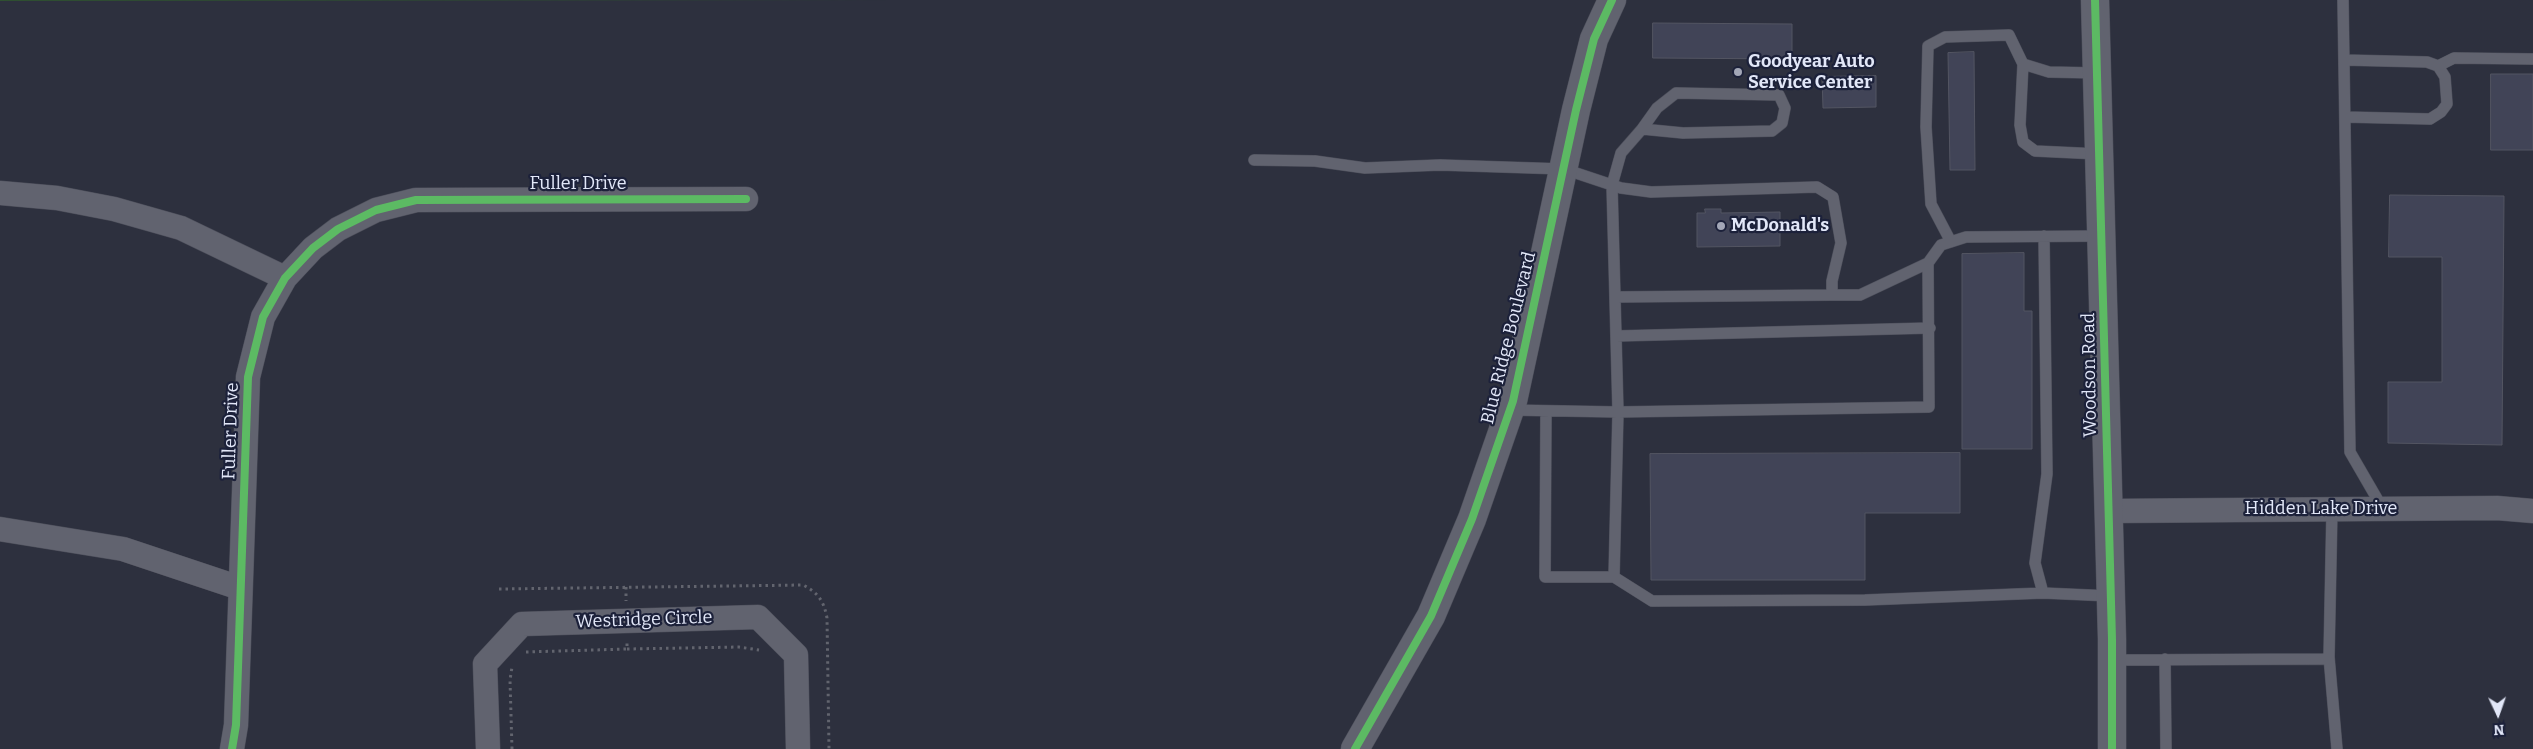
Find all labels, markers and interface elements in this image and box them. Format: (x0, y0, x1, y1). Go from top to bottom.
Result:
place label: Goodyear Auto Service Center (1748, 51, 1875, 94)
marker: Goodyear Auto Service Center (1732, 66, 1744, 78)
street label: Fuller Drive (529, 173, 627, 195)
place label: McDonald's (1731, 215, 1829, 237)
marker: McDonald's (1715, 220, 1727, 232)
street label: Blue Ridge Boulevard (1477, 250, 1541, 426)
street label: Woodson Road (2078, 312, 2102, 438)
street label: Fuller Drive (219, 382, 243, 480)
street label: Hidden Lake Drive (2245, 498, 2397, 520)
street label: Westridge Circle (575, 607, 713, 633)
north arrow (2473, 689, 2523, 739)
text: N (2493, 721, 2505, 738)

